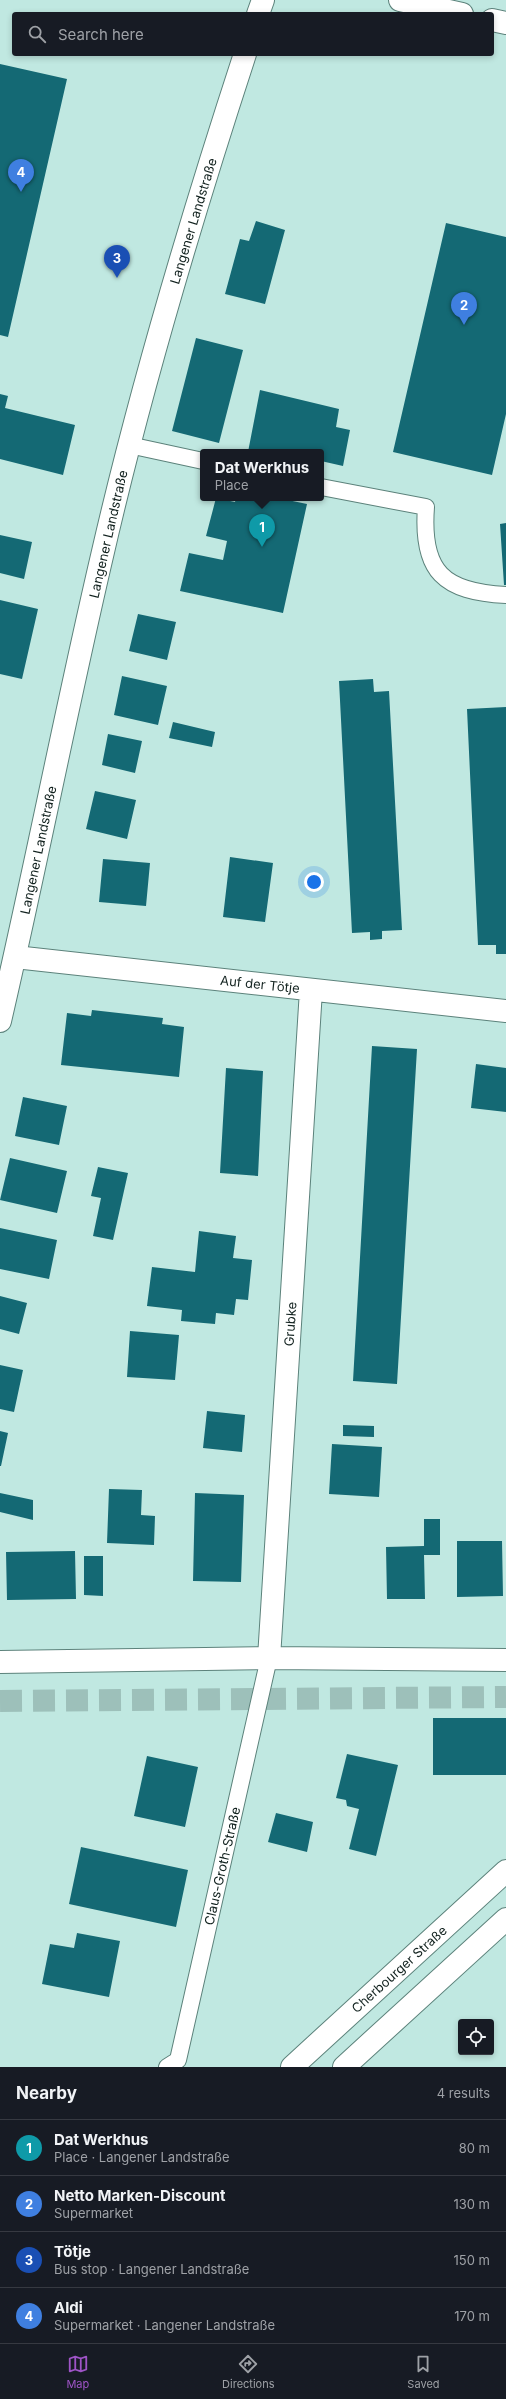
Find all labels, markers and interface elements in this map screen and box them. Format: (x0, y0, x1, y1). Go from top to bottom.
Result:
search box (12, 12, 494, 56)
icon: search (26, 23, 48, 45)
text: Search here (58, 25, 144, 44)
street label: Langener Landstraße (166, 156, 220, 286)
pin: 4 (8, 159, 34, 192)
pin: 3 (104, 245, 130, 278)
pin: 2 (451, 292, 477, 325)
popup (200, 449, 324, 501)
text: Dat Werkhus (215, 458, 309, 477)
street label: Langener Landstraße (85, 468, 131, 600)
text: Place (215, 477, 249, 493)
pin: 1 (249, 514, 275, 547)
street label: Langener Landstraße (17, 784, 59, 916)
your location (304, 872, 324, 892)
street label: Auf der Tötje (219, 972, 301, 996)
street label: Grubke (280, 1301, 300, 1347)
street label: Claus-Groth-Straße (201, 1805, 243, 1927)
street label: Cherbourger Straße (348, 1922, 450, 2016)
map controls (458, 2019, 494, 2055)
button: locate (458, 2019, 494, 2055)
text: Nearby (16, 2083, 77, 2103)
text: 4 results (437, 2085, 490, 2101)
text: Dat Werkhus (54, 2130, 148, 2149)
text: 1 (26, 2140, 32, 2156)
text: 80 m (459, 2140, 490, 2156)
text: Place · Langener Landstraße (54, 2149, 230, 2165)
text: Netto Marken-Discount (54, 2186, 226, 2205)
text: 2 (25, 2196, 33, 2212)
text: 130 m (453, 2196, 490, 2212)
text: Supermarket (54, 2205, 133, 2221)
text: Tötje (54, 2242, 91, 2261)
text: 3 (25, 2252, 33, 2268)
text: 150 m (454, 2252, 490, 2268)
text: Bus stop · Langener Landstraße (54, 2261, 249, 2277)
text: Aldi (54, 2298, 83, 2317)
text: 4 (25, 2308, 33, 2324)
text: 170 m (454, 2308, 490, 2324)
text: Supermarket · Langener Landstraße (54, 2317, 275, 2333)
tab: Map (66, 2353, 89, 2391)
tab: Directions (222, 2353, 275, 2391)
tab: Saved (407, 2353, 440, 2391)

